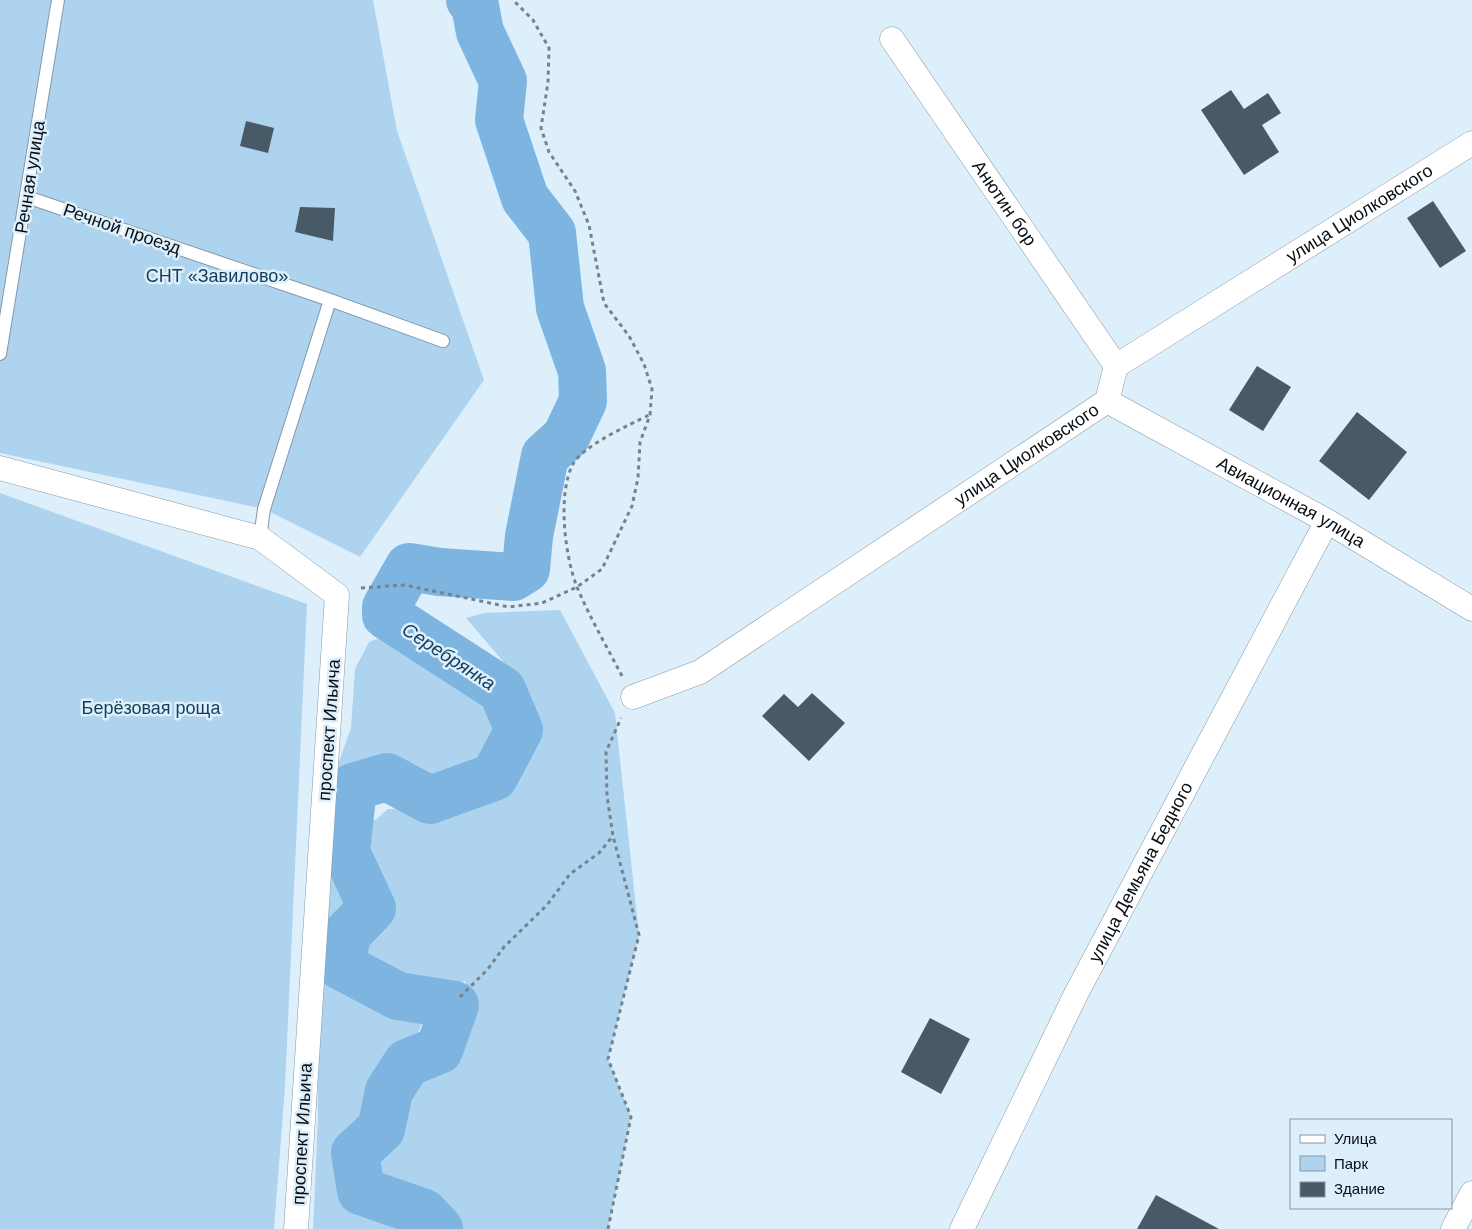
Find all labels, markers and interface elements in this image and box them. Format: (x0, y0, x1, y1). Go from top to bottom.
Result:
street label: Речная улица (11, 118, 49, 235)
street label: Анютин бор (968, 157, 1041, 250)
street label: улица Циолковского (1283, 160, 1436, 267)
street label: Речной проезд (61, 200, 184, 259)
park label: СНТ «Завилово» (146, 266, 288, 286)
street label: улица Циолковского (951, 399, 1102, 510)
street label: Авиационная улица (1214, 453, 1369, 552)
water label: Серебрянка (398, 619, 499, 694)
street label: проспект Ильича (314, 657, 344, 802)
park label: Берёзовая роща (82, 698, 221, 718)
street label: улица Демьяна Бедного (1085, 779, 1197, 966)
street label: проспект Ильича (288, 1062, 316, 1205)
legend (1290, 1119, 1452, 1209)
text: Улица (1334, 1130, 1377, 1147)
text: Парк (1334, 1155, 1368, 1172)
text: Здание (1334, 1180, 1385, 1197)

